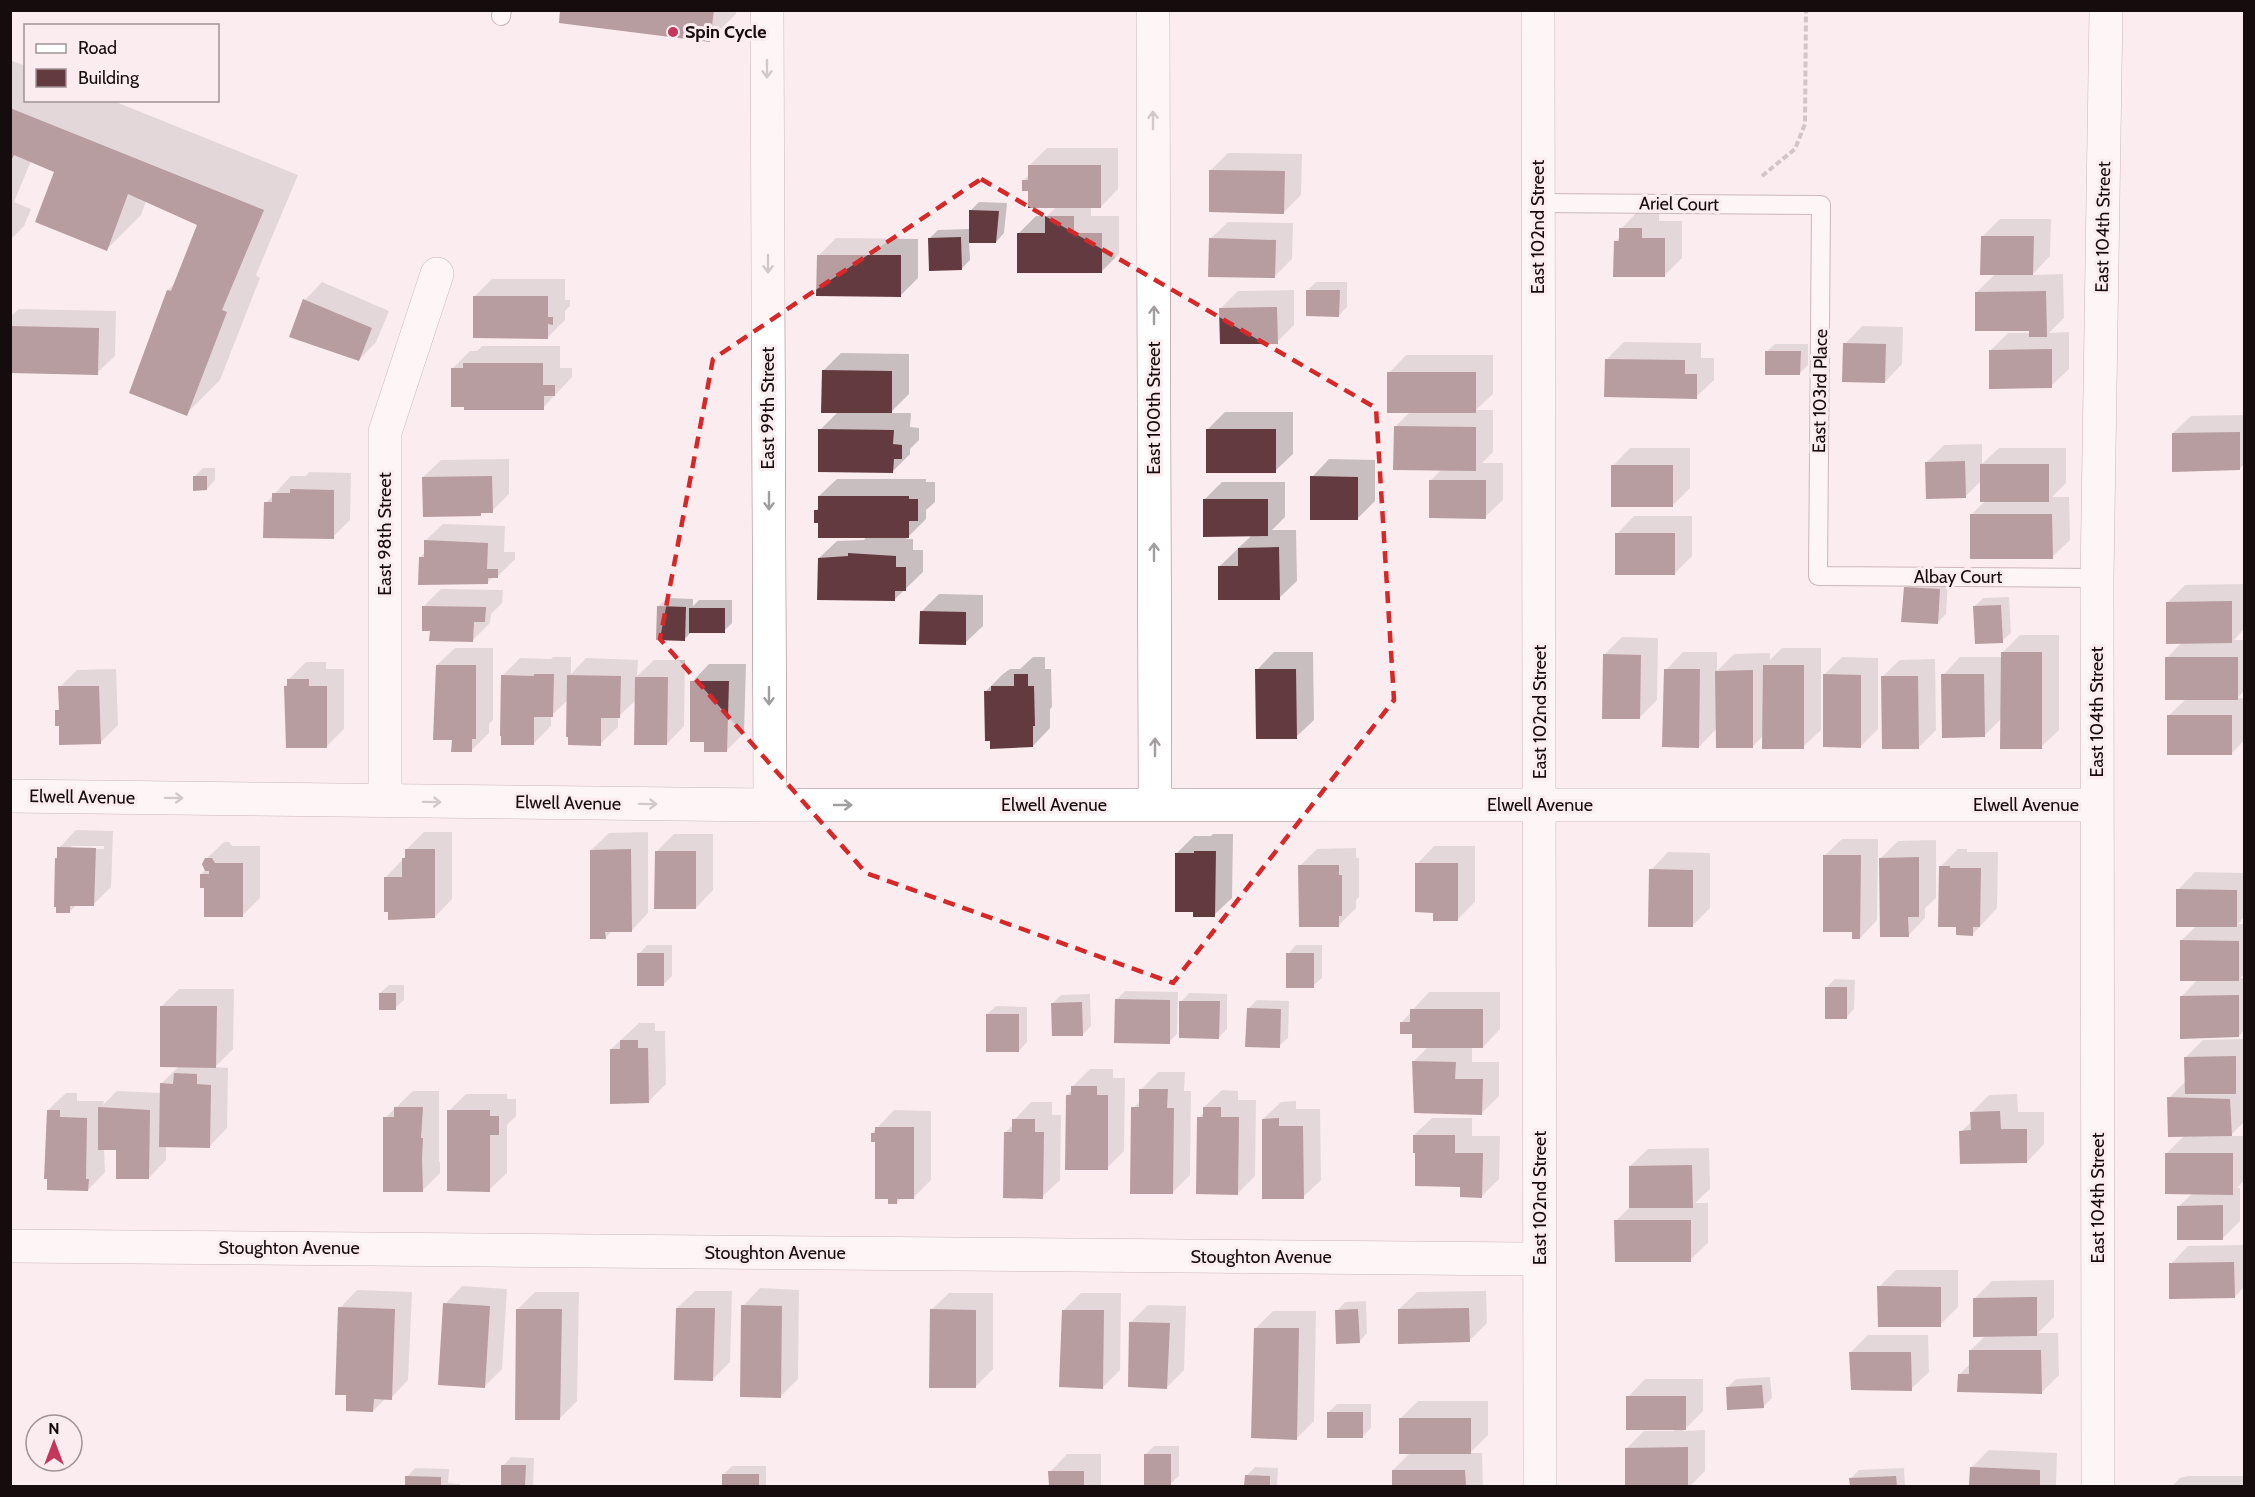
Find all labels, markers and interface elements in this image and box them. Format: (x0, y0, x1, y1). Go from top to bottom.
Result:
place label: Spin Cycle (685, 21, 766, 43)
legend (24, 24, 219, 102)
marker: Spin Cycle (666, 25, 680, 39)
text: Road (78, 37, 117, 59)
one-way arrow (761, 58, 773, 78)
text: Building (78, 67, 140, 89)
one-way arrow (1147, 110, 1159, 130)
street label: East 102nd Street (1527, 160, 1549, 294)
street label: East 104th Street (2091, 161, 2115, 293)
street label: Ariel Court (1639, 192, 1719, 216)
one-way arrow (762, 253, 774, 273)
one-way arrow (1148, 305, 1160, 325)
street label: East 103rd Place (1808, 329, 1832, 453)
street label: East 100th Street (1143, 341, 1165, 475)
street label: East 99th Street (757, 347, 779, 469)
street label: East 98th Street (374, 472, 396, 596)
one-way arrow (763, 490, 775, 510)
one-way arrow (1148, 542, 1160, 562)
street label: Albay Court (1914, 566, 2002, 588)
street label: East 102nd Street (1529, 645, 1551, 779)
street label: East 104th Street (2086, 646, 2108, 778)
one-way arrow (763, 685, 775, 705)
one-way arrow (1149, 737, 1161, 757)
street label: Elwell Avenue (29, 785, 135, 809)
street label: Elwell Avenue (515, 791, 621, 815)
one-way arrow (163, 792, 183, 804)
street label: Elwell Avenue (1001, 794, 1107, 816)
street label: Elwell Avenue (1487, 794, 1593, 816)
street label: Elwell Avenue (1973, 794, 2079, 816)
one-way arrow (421, 796, 441, 808)
one-way arrow (637, 798, 657, 810)
one-way arrow (832, 799, 852, 811)
street label: East 102nd Street (1529, 1131, 1551, 1265)
street label: East 104th Street (2087, 1132, 2109, 1264)
street label: Stoughton Avenue (218, 1237, 360, 1259)
street label: Stoughton Avenue (704, 1242, 846, 1264)
street label: Stoughton Avenue (1190, 1246, 1332, 1268)
north arrow (24, 1413, 84, 1473)
text: N (48, 1419, 60, 1438)

